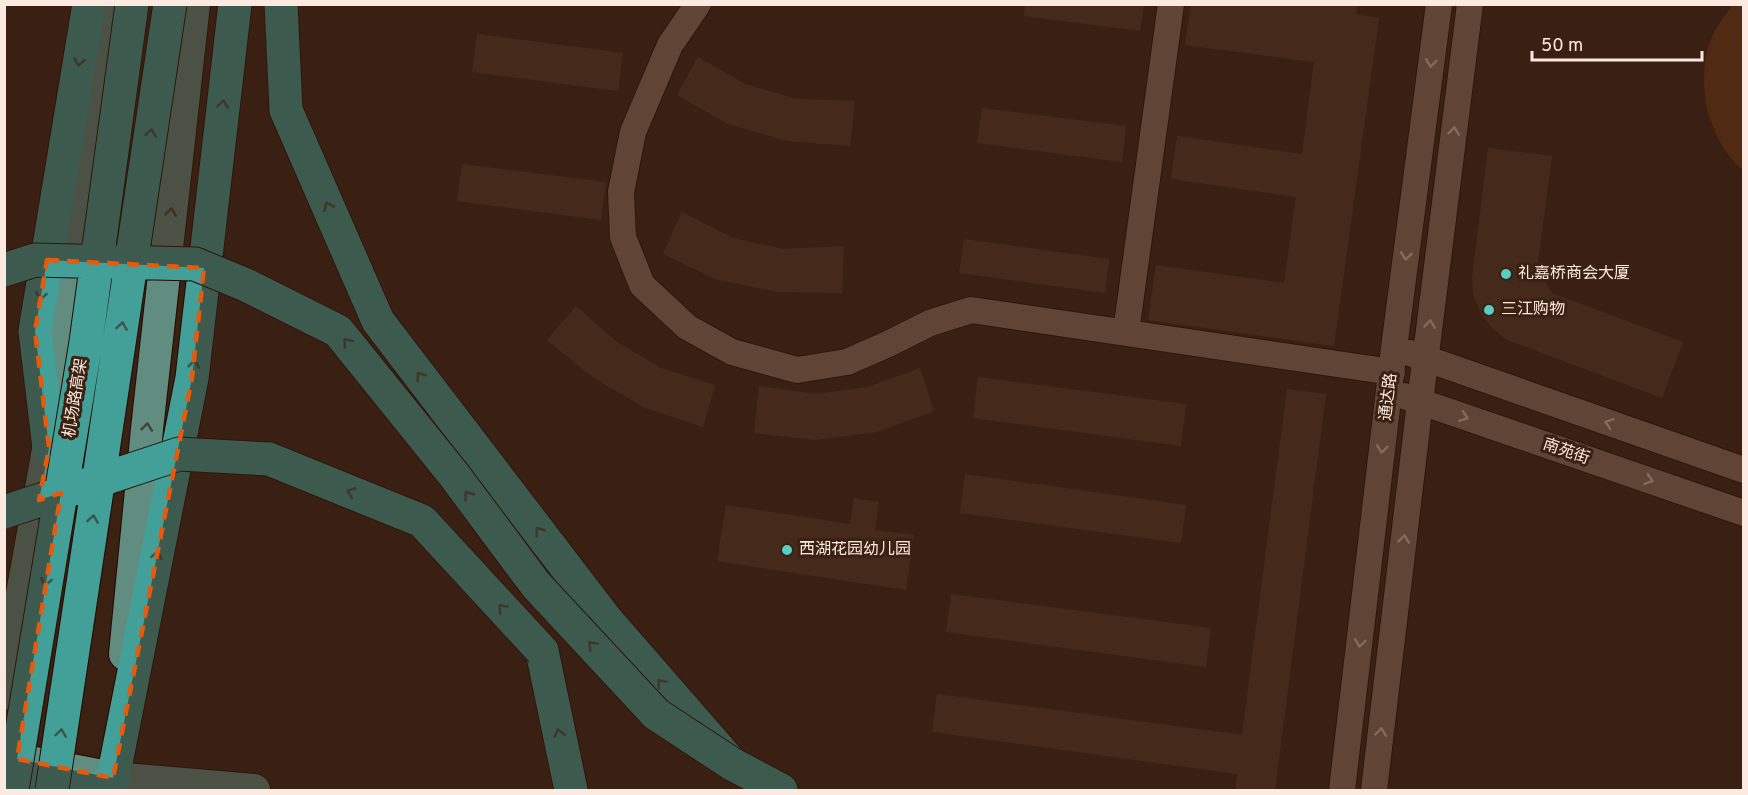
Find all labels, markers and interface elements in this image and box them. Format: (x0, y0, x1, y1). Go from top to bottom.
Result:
scale bar (1532, 24, 1702, 62)
text: 50 m (1541, 35, 1583, 58)
one-way arrow (73, 57, 86, 67)
one-way arrow (1426, 58, 1438, 67)
one-way arrow (216, 99, 229, 108)
one-way arrow (1448, 126, 1460, 135)
one-way arrow (145, 129, 157, 138)
one-way arrow (323, 202, 335, 213)
one-way arrow (164, 207, 177, 217)
one-way arrow (1401, 251, 1413, 260)
place label: 礼嘉桥商会大厦 (1518, 264, 1630, 284)
marker: 礼嘉桥商会大厦 (1499, 267, 1513, 281)
one-way arrow (35, 291, 48, 301)
place label: 三江购物 (1501, 300, 1565, 320)
marker: 三江购物 (1482, 303, 1496, 317)
one-way arrow (1424, 320, 1436, 329)
one-way arrow (116, 322, 128, 331)
one-way arrow (343, 338, 354, 349)
street label: 机场路高架 (60, 357, 92, 439)
one-way arrow (187, 359, 200, 368)
one-way arrow (416, 372, 427, 383)
street label: 通达路 (1376, 372, 1402, 422)
one-way arrow (1459, 410, 1469, 423)
one-way arrow (1604, 418, 1615, 431)
one-way arrow (140, 422, 153, 431)
street label: 南苑街 (1540, 435, 1592, 469)
one-way arrow (1377, 445, 1389, 454)
one-way arrow (1643, 473, 1654, 486)
one-way arrow (346, 487, 357, 499)
one-way arrow (465, 490, 476, 501)
one-way arrow (87, 514, 99, 524)
one-way arrow (535, 527, 546, 538)
one-way arrow (1397, 534, 1410, 543)
place label: 西湖花园幼儿园 (799, 540, 911, 560)
marker: 西湖花园幼儿园 (780, 543, 794, 557)
one-way arrow (150, 551, 163, 561)
one-way arrow (40, 576, 53, 586)
one-way arrow (498, 605, 509, 615)
one-way arrow (1354, 638, 1366, 648)
one-way arrow (588, 641, 599, 652)
one-way arrow (657, 679, 668, 690)
one-way arrow (54, 728, 67, 738)
one-way arrow (1374, 728, 1387, 737)
one-way arrow (553, 729, 566, 739)

